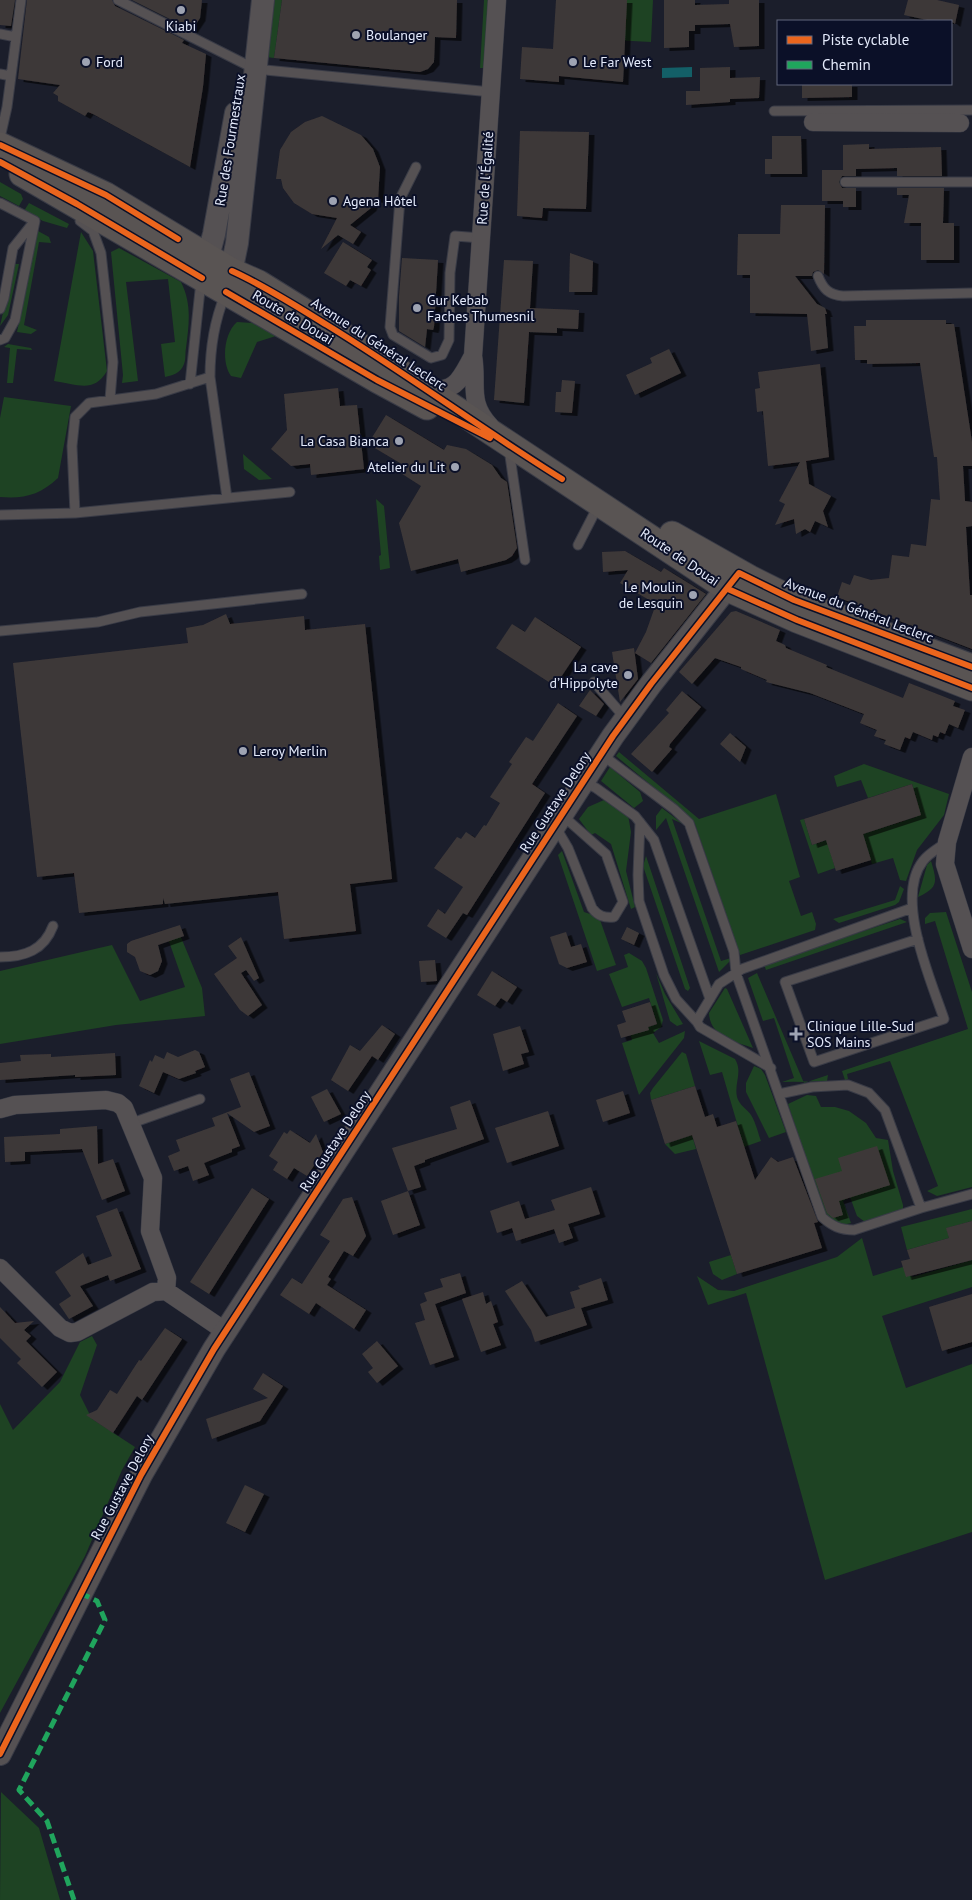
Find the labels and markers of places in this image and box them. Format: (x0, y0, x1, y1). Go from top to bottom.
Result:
marker: Kiabi (175, 4, 187, 16)
place label: Kiabi (166, 17, 196, 35)
place label: Boulanger (366, 26, 428, 44)
marker: Boulanger (350, 29, 362, 41)
place label: Ford (96, 53, 123, 71)
place label: Le Far West (583, 53, 652, 71)
marker: Ford (80, 56, 92, 68)
marker: Le Far West (567, 56, 579, 68)
place label: Agena Hôtel (343, 192, 417, 210)
marker: Agena Hôtel (327, 195, 339, 207)
place label: Gur Kebab Faches Thumesnil (427, 291, 534, 325)
marker: Gur Kebab Faches Thumesnil (411, 302, 423, 314)
place label: La Casa Bianca (300, 432, 389, 450)
marker: La Casa Bianca (393, 435, 405, 447)
place label: Atelier du Lit (367, 458, 445, 476)
marker: Atelier du Lit (449, 461, 461, 473)
place label: Le Moulin de Lesquin (619, 578, 683, 612)
marker: Le Moulin de Lesquin (687, 589, 699, 601)
place label: La cave d’Hippolyte (550, 658, 618, 692)
marker: La cave d’Hippolyte (622, 669, 634, 681)
place label: Leroy Merlin (253, 742, 327, 760)
marker: Leroy Merlin (237, 745, 249, 757)
place label: Clinique Lille-Sud SOS Mains (807, 1017, 914, 1051)
marker: Clinique Lille-Sud SOS Mains (789, 1027, 803, 1041)

